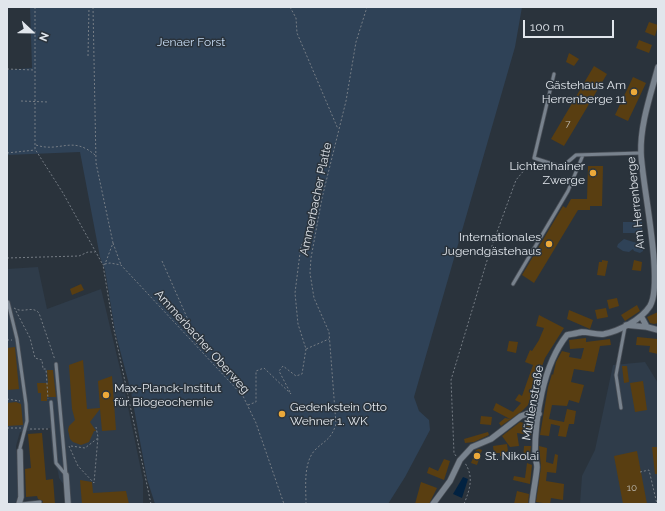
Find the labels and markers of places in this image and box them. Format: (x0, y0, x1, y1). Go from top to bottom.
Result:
place label: Gästehaus Am Herrenberge 11 (542, 78, 626, 106)
marker: Gästehaus Am Herrenberge 11 (629, 87, 639, 97)
place label: Lichtenhainer Zwerge (510, 159, 585, 187)
marker: Lichtenhainer Zwerge (588, 168, 598, 178)
place label: Internationales Jugendgästehaus (442, 230, 541, 258)
marker: Internationales Jugendgästehaus (544, 239, 554, 249)
place label: Max-Planck-Institut für Biogeochemie (114, 381, 221, 409)
marker: Max-Planck-Institut für Biogeochemie (101, 390, 111, 400)
place label: Gedenkstein Otto Wehner 1. WK (290, 400, 387, 428)
marker: Gedenkstein Otto Wehner 1. WK (277, 409, 287, 419)
place label: St. Nikolai (485, 449, 539, 463)
marker: St. Nikolai (472, 451, 482, 461)

